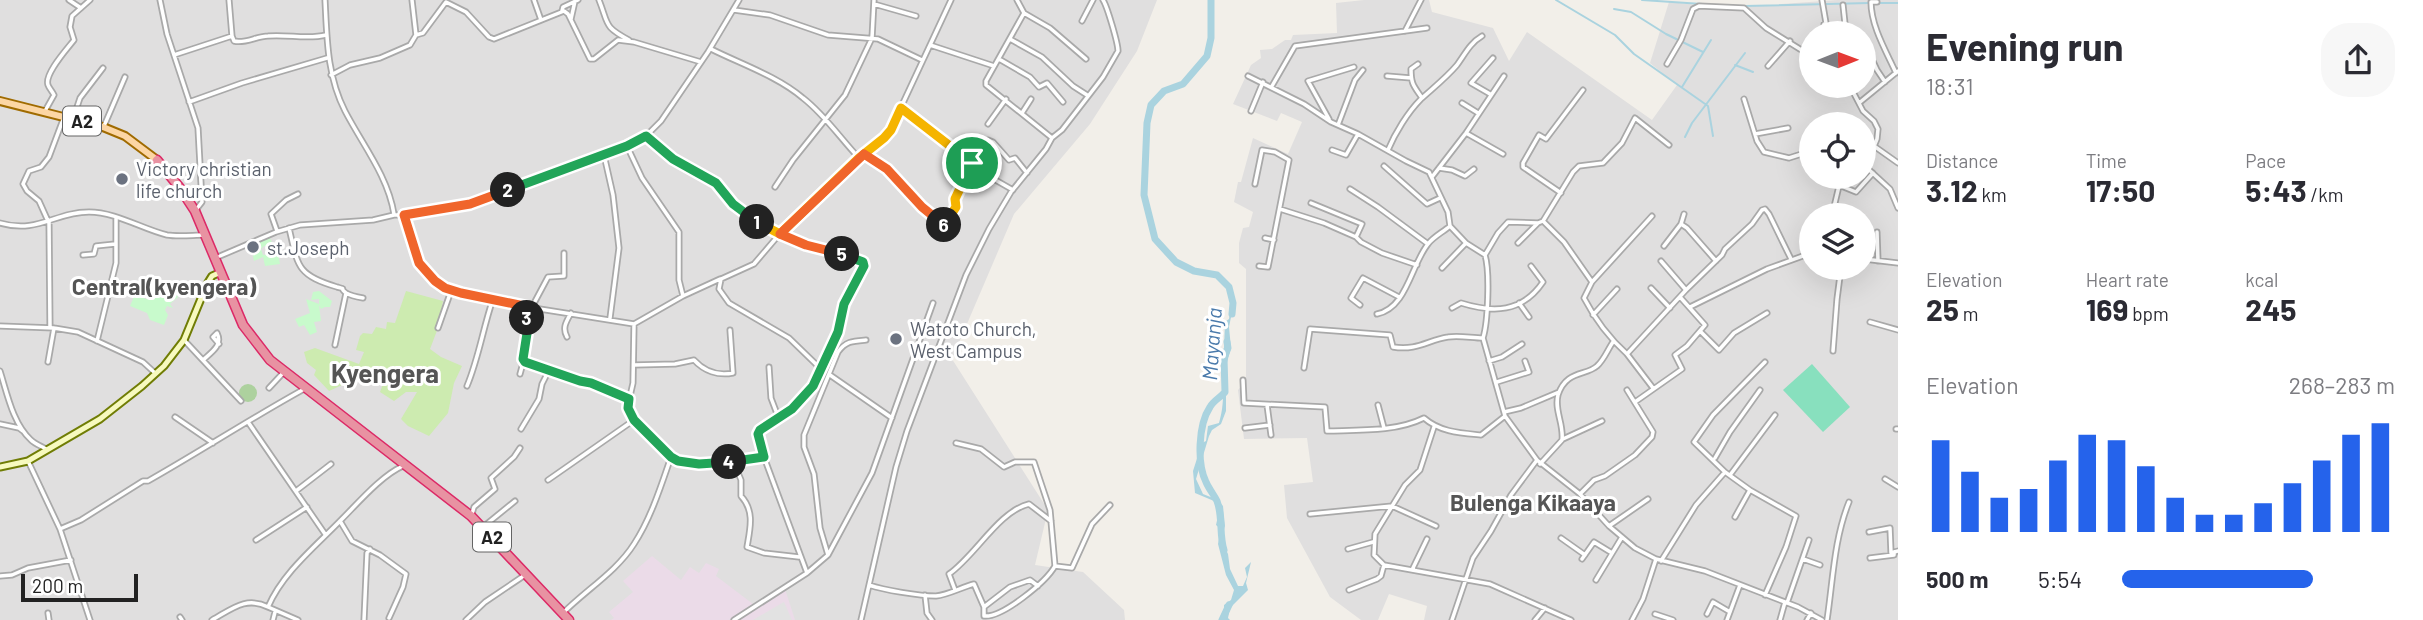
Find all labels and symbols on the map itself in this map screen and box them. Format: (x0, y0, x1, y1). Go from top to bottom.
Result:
north arrow (1799, 21, 1876, 98)
road number: A2 (63, 106, 101, 136)
pin (942, 133, 1002, 193)
place label: Victory christian life church (136, 157, 272, 202)
marker: Victory christian life church (114, 171, 130, 187)
pin: 2 (490, 172, 526, 208)
pin: 1 (740, 204, 774, 240)
pin: 6 (926, 208, 962, 243)
place label: st.Joseph (267, 236, 350, 259)
pin: 5 (824, 236, 860, 272)
marker: st.Joseph (245, 239, 261, 255)
district label: Central(kyengera) (72, 272, 256, 300)
pin: 3 (510, 300, 544, 336)
water label: Mayanja (1196, 307, 1226, 381)
place label: Watoto Church, West Campus (910, 317, 1037, 362)
marker: Watoto Church, West Campus (888, 331, 904, 347)
district label: Kyengera (331, 357, 439, 388)
pin: 4 (712, 444, 746, 480)
district label: Bulenga Kikaaya (1450, 488, 1616, 516)
road number: A2 (473, 522, 511, 552)
scale bar (21, 571, 138, 603)

